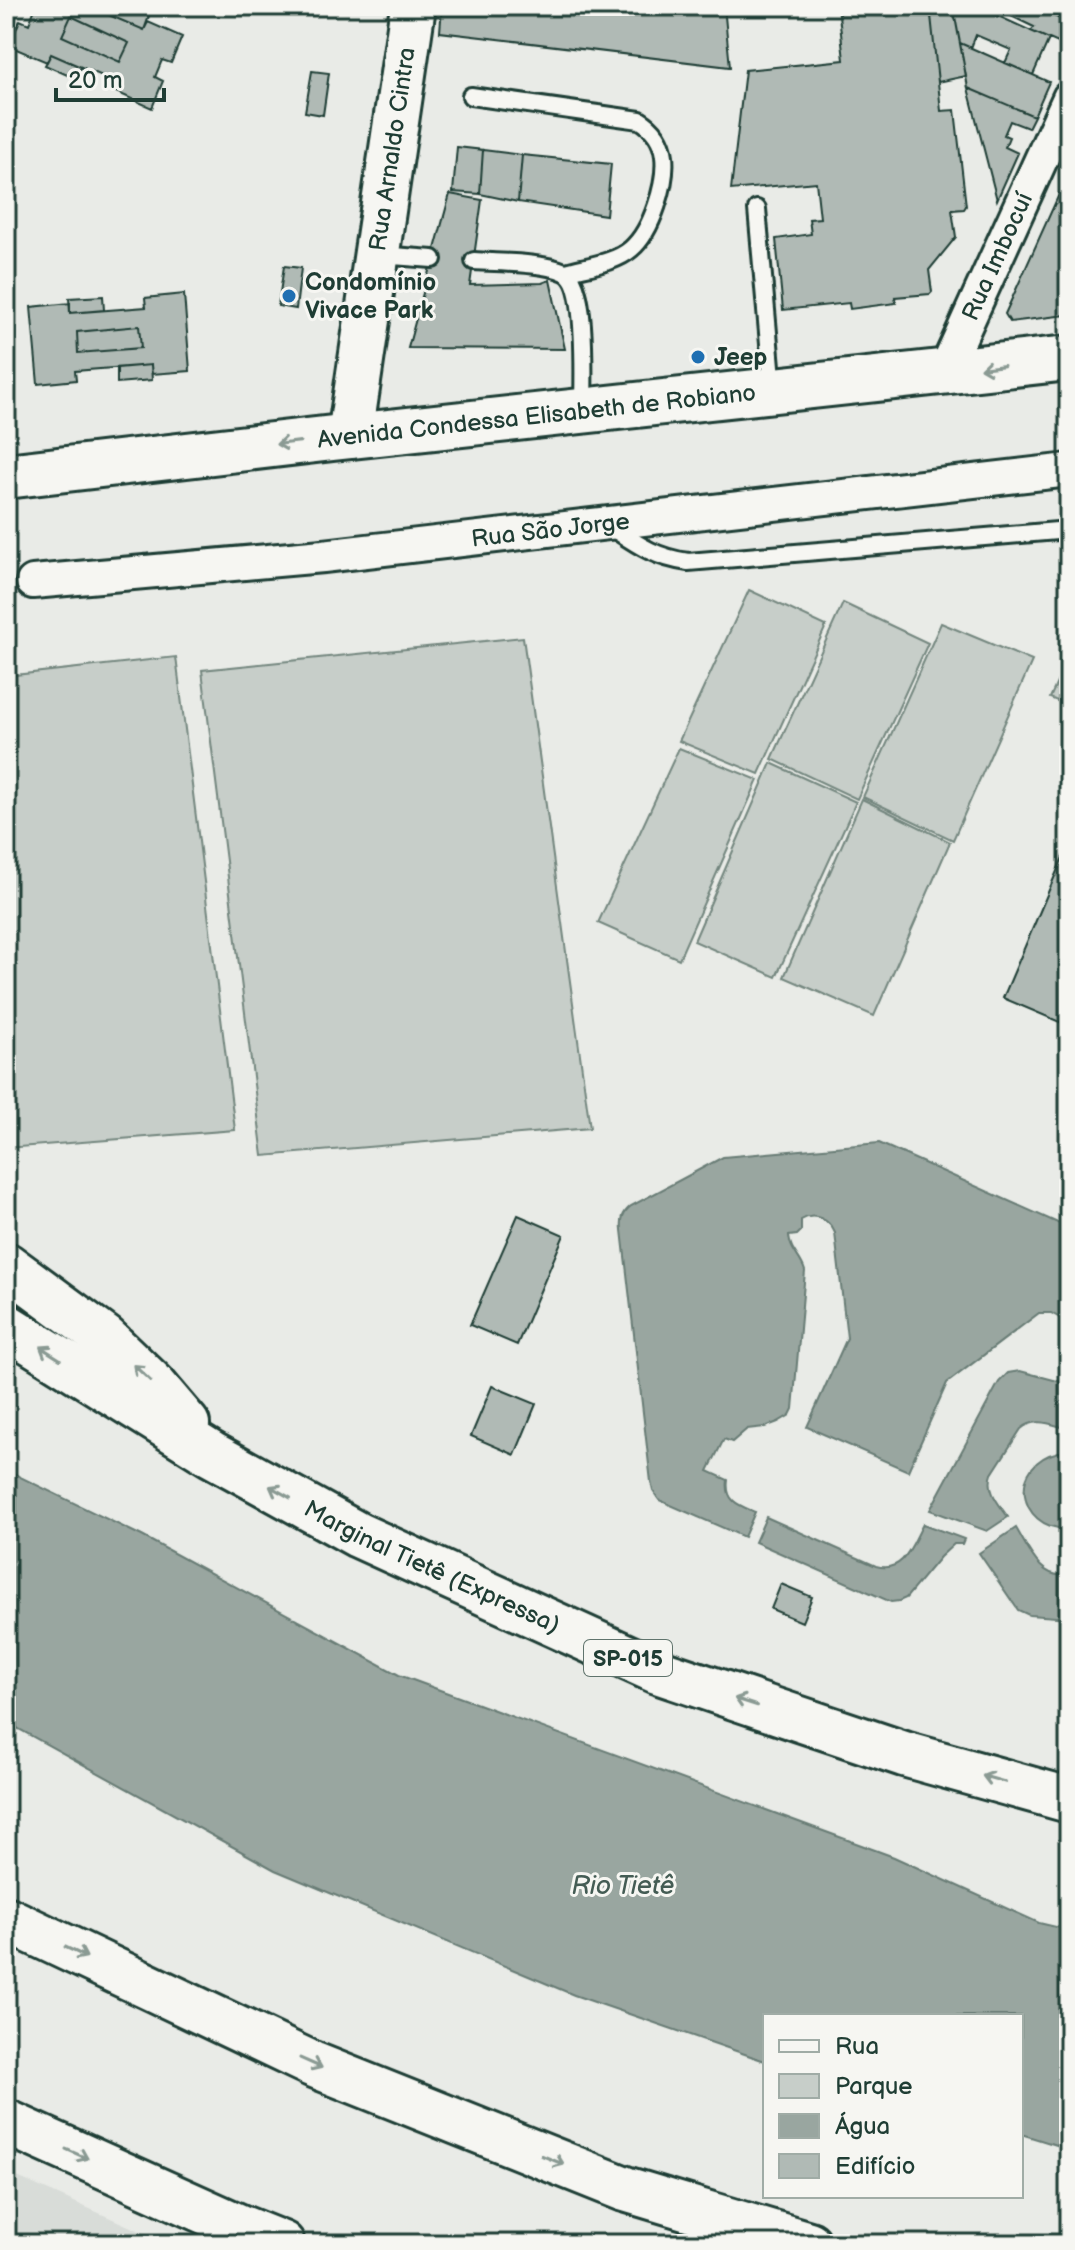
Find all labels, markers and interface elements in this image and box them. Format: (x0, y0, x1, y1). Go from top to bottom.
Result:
street label: Rua Arnaldo Cintra (363, 45, 422, 253)
scale bar (56, 52, 164, 102)
text: 20 m (68, 66, 123, 95)
street label: Rua Imbocuí (956, 188, 1039, 325)
place label: Condomínio Vivace Park (305, 268, 436, 325)
marker: Condomínio Vivace Park (280, 287, 298, 305)
place label: Jeep (714, 343, 768, 372)
marker: Jeep (689, 348, 707, 366)
one-way arrow (979, 360, 1005, 375)
street label: Avenida Condessa Elisabeth de Robiano (316, 378, 757, 455)
one-way arrow (275, 436, 302, 451)
street label: Rua São Jorge (470, 507, 631, 554)
one-way arrow (39, 1345, 62, 1361)
one-way arrow (132, 1364, 152, 1383)
one-way arrow (268, 1484, 292, 1499)
street label: Marginal Tietê (Expressa) (299, 1494, 564, 1640)
road number: SP-015 (584, 1640, 672, 1676)
one-way arrow (733, 1694, 759, 1709)
one-way arrow (981, 1771, 1007, 1786)
water label: Rio Tietê (572, 1871, 674, 1902)
one-way arrow (64, 1945, 88, 1960)
legend (763, 2014, 1023, 2198)
text: Rua (835, 2032, 879, 2061)
one-way arrow (299, 2057, 323, 2072)
text: Parque (835, 2072, 913, 2101)
text: Água (835, 2111, 890, 2141)
one-way arrow (65, 2147, 89, 2162)
text: Edifício (835, 2152, 915, 2181)
one-way arrow (540, 2154, 565, 2169)

